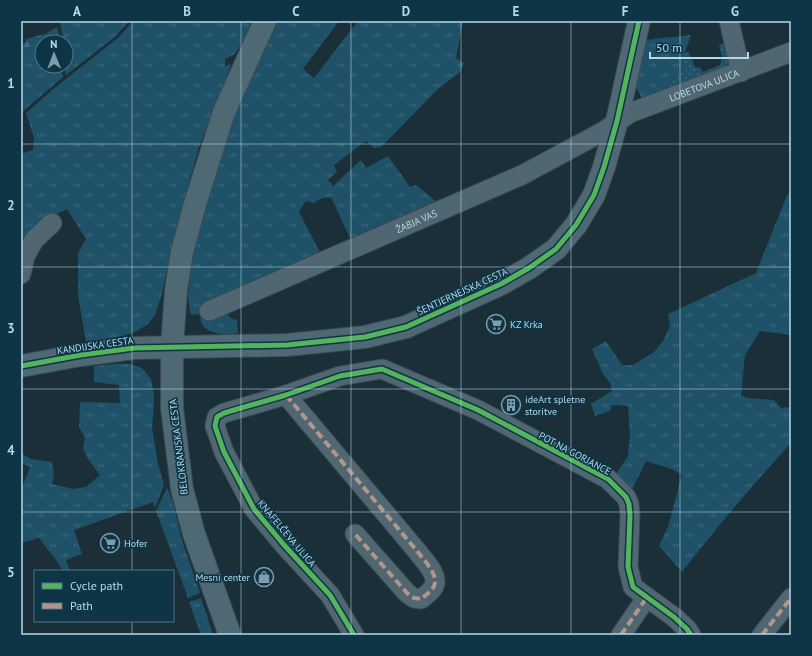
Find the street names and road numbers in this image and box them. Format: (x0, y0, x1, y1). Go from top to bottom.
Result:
street label: LOBETOVA ULICA (667, 66, 741, 105)
street label: ŽABJA VAS (394, 207, 439, 236)
street label: ŠENTJERNEJSKA CESTA (415, 265, 510, 318)
street label: KANDIJSKA CESTA (56, 334, 134, 357)
street label: BELOKRANJSKA CESTA (166, 398, 191, 495)
street label: POT NA GORJANCE (536, 429, 613, 478)
street label: KNAFELČEVA ULICA (255, 497, 319, 570)

